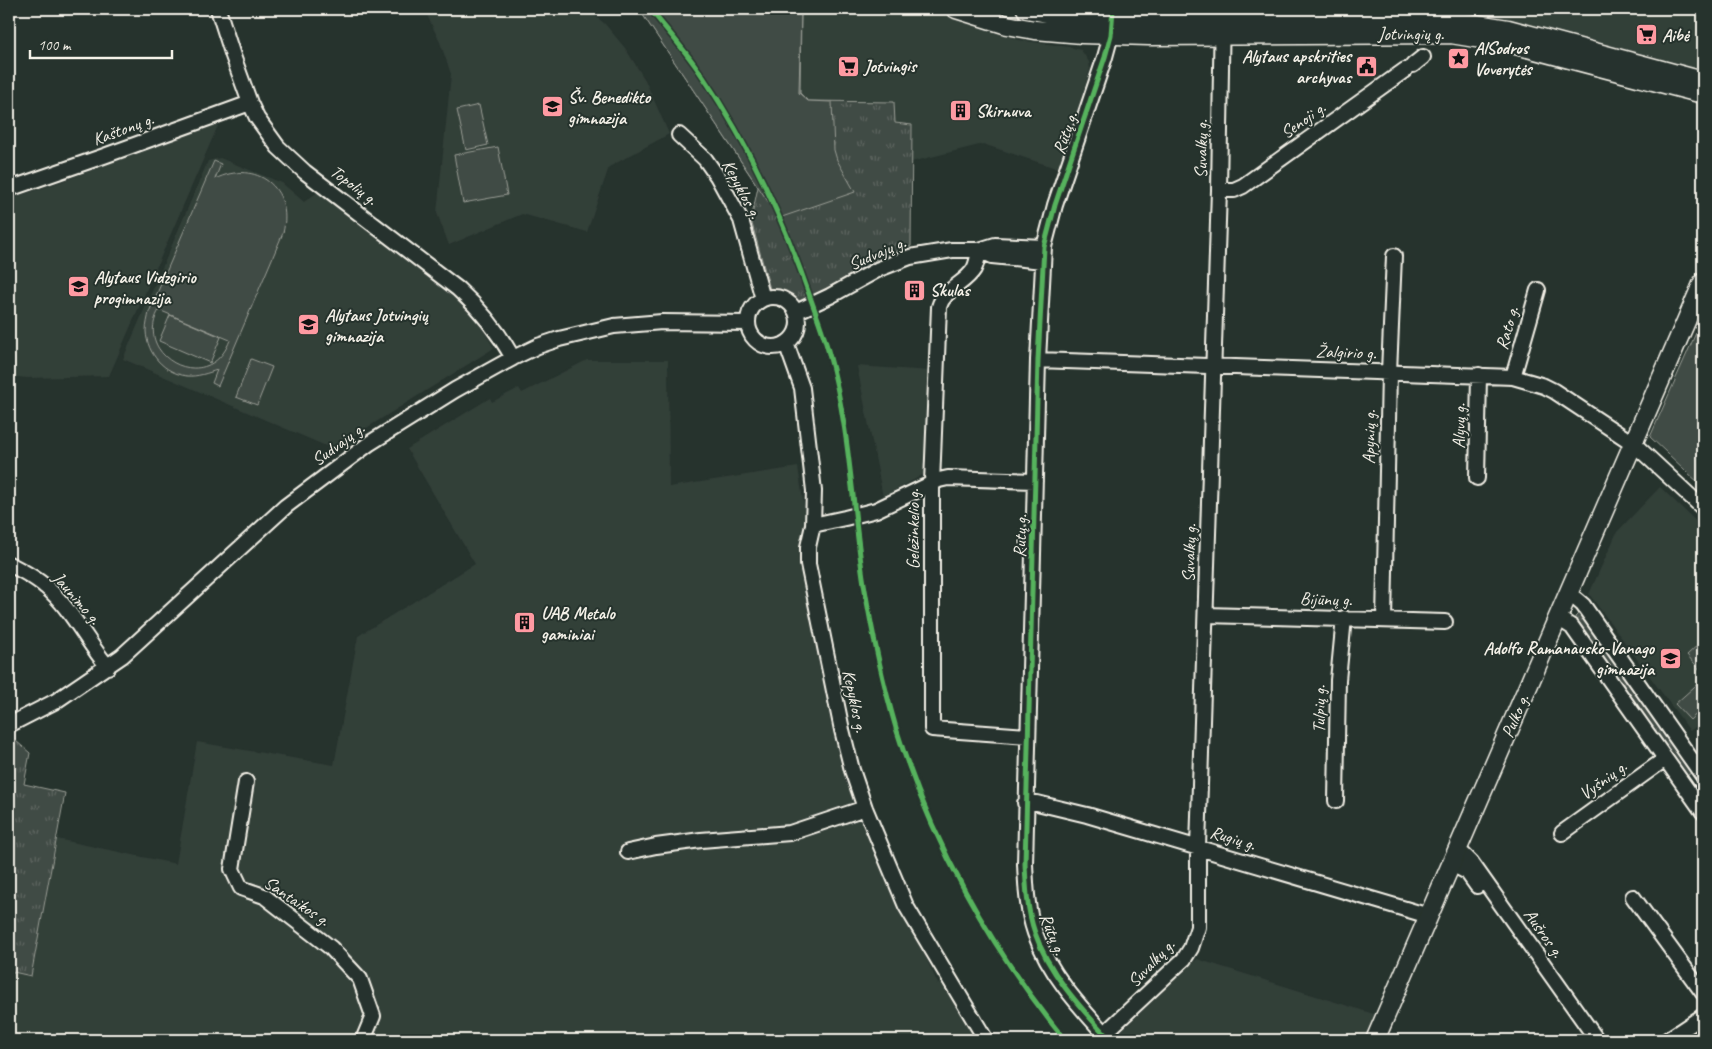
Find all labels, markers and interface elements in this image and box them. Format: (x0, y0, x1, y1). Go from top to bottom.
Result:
street label: Jotvingių g. (1377, 23, 1444, 45)
supermarket icon: Aibė (1634, 23, 1658, 47)
place label: Aibė (1662, 24, 1691, 46)
scale bar (30, 28, 172, 60)
text: 100 m (38, 36, 72, 55)
place label: AlSodros Voverytės (1474, 37, 1533, 80)
place label: Alytaus apskrities archyvas (1242, 45, 1353, 88)
place icon: AlSodros Voverytės (1446, 46, 1470, 70)
supermarket icon: Jotvingis (836, 54, 860, 78)
public building icon: Alytaus apskrities archyvas (1355, 54, 1379, 78)
place label: Jotvingis (862, 55, 918, 77)
place label: Šv. Benedikto gimnazija (568, 86, 652, 129)
school or university icon: Šv. Benedikto gimnazija (540, 95, 564, 119)
street label: Senoji g. (1276, 96, 1330, 143)
building icon: Skirnuva (948, 99, 972, 123)
place label: Skirnuva (976, 100, 1032, 122)
street label: Kaštonų g. (89, 108, 157, 150)
street label: Rūtų g. (1048, 109, 1083, 157)
street label: Suvalkų g. (1189, 119, 1213, 179)
street label: Kepyklos g. (717, 156, 767, 223)
street label: Topolių g. (326, 160, 382, 210)
street label: Sudvajų g. (845, 231, 909, 275)
place label: Alytaus Vidzgirio progimnazija (94, 266, 197, 309)
school or university icon: Alytaus Vidzgirio progimnazija (66, 275, 90, 299)
building icon: Skulas (902, 278, 926, 302)
place label: Skulas (930, 279, 971, 301)
street label: Rato g. (1490, 303, 1524, 352)
place label: Alytaus Jotvingių gimnazija (325, 304, 429, 347)
school or university icon: Alytaus Jotvingių gimnazija (297, 313, 321, 337)
street label: Žalgirio g. (1315, 340, 1377, 364)
street label: Alyvų g. (1448, 403, 1470, 449)
street label: Apynių g. (1358, 409, 1380, 464)
street label: Sudvajų g. (307, 417, 369, 471)
street label: Geležinkelio g. (902, 488, 924, 569)
street label: Rūtų g. (1008, 514, 1032, 558)
street label: Suvalkų g. (1177, 523, 1201, 583)
street label: Jaunimo g. (47, 566, 106, 629)
street label: Bijūnų g. (1299, 587, 1353, 611)
place label: UAB Metalo gaminiai (541, 602, 616, 645)
building icon: UAB Metalo gaminiai (513, 611, 537, 635)
place label: Adolfo Ramanausko-Vanago gimnazija (1484, 637, 1656, 680)
school or university icon: Adolfo Ramanausko-Vanago gimnazija (1658, 646, 1682, 670)
street label: Kepyklos g. (838, 668, 872, 735)
street label: Tulpių g. (1308, 685, 1330, 733)
street label: Pulko g. (1496, 691, 1534, 741)
street label: Vyšnių g. (1575, 755, 1631, 805)
street label: Rugių g. (1208, 821, 1259, 855)
street label: Santaikos g. (260, 871, 334, 931)
street label: Aušros g. (1519, 904, 1569, 962)
street label: Rūtų g. (1035, 910, 1071, 959)
street label: Suvalkų g. (1123, 934, 1180, 992)

